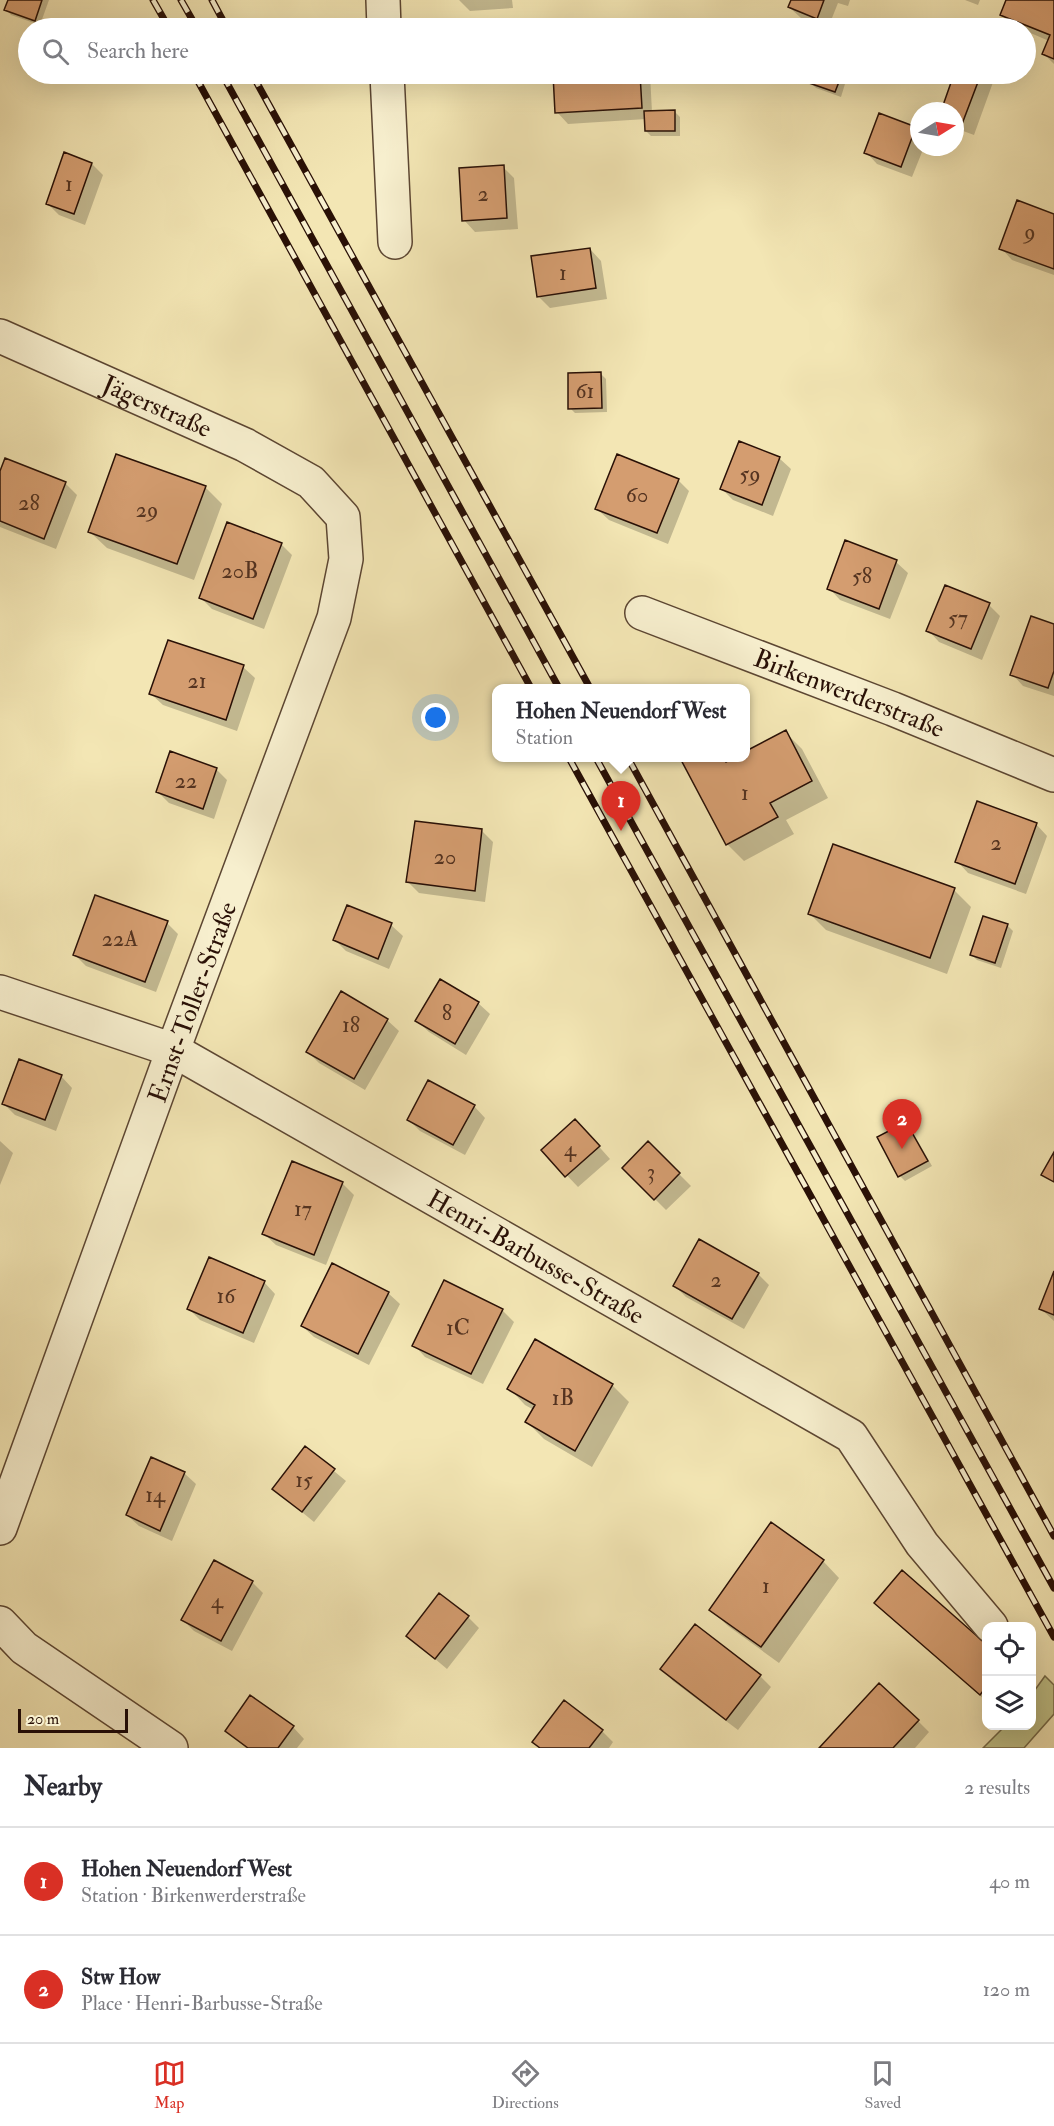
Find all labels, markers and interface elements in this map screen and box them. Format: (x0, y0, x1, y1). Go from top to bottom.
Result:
search box (18, 18, 1036, 84)
icon: search (39, 35, 72, 68)
text: Search here (87, 37, 189, 65)
north arrow (910, 102, 964, 156)
house number: 1 (65, 170, 73, 198)
house number: 2 (477, 180, 489, 208)
house number: 9 (1022, 218, 1036, 246)
house number: 1 (559, 259, 567, 287)
street label: Jägerstraße (96, 368, 217, 445)
house number: 61 (576, 377, 594, 405)
house number: 59 (740, 460, 760, 488)
house number: 60 (626, 481, 648, 509)
house number: 28 (18, 489, 40, 517)
house number: 29 (136, 496, 158, 524)
house number: 20B (222, 557, 258, 585)
house number: 58 (852, 562, 872, 590)
house number: 57 (948, 604, 968, 632)
street label: Birkenwerderstraße (749, 642, 949, 745)
house number: 21 (187, 667, 207, 695)
popup (492, 684, 750, 762)
text: Hohen Neuendorf West (516, 697, 726, 725)
your location (421, 703, 450, 732)
text: Station (516, 725, 573, 750)
house number: 22 (175, 767, 197, 795)
house number: 1 (741, 779, 749, 807)
pin: 1 (602, 782, 640, 831)
house number: 2 (990, 829, 1002, 857)
house number: 20 (434, 843, 456, 871)
street label: Ernst-Toller-Straße (142, 897, 244, 1107)
house number: 22A (102, 925, 138, 953)
house number: 8 (442, 999, 452, 1027)
house number: 18 (342, 1011, 360, 1039)
pin: 2 (882, 1100, 922, 1149)
house number: 4 (564, 1135, 577, 1163)
house number: 3 (647, 1158, 655, 1186)
street label: Henri-Barbusse-Straße (421, 1183, 650, 1332)
house number: 17 (294, 1195, 312, 1223)
house number: 2 (710, 1266, 722, 1294)
house number: 16 (217, 1282, 237, 1310)
house number: 1C (446, 1314, 470, 1342)
house number: 1B (552, 1384, 574, 1412)
house number: 15 (295, 1466, 313, 1494)
house number: 14 (145, 1481, 166, 1509)
house number: 1 (762, 1572, 770, 1600)
house number: 4 (211, 1587, 224, 1615)
map controls (982, 1622, 1036, 1730)
button: locate (982, 1622, 1036, 1676)
button: layers (982, 1676, 1036, 1730)
scale bar (18, 1706, 128, 1734)
text: 20 m (27, 1709, 59, 1729)
text: Nearby (24, 1771, 102, 1803)
text: 2 results (964, 1775, 1030, 1800)
text: Hohen Neuendorf West (81, 1855, 292, 1883)
text: 1 (40, 1869, 47, 1894)
text: 40 m (989, 1869, 1030, 1894)
text: Station · Birkenwerderstraße (81, 1883, 306, 1908)
text: Stw How (81, 1963, 160, 1991)
text: 2 (38, 1977, 49, 2002)
text: 120 m (983, 1977, 1030, 2002)
text: Place · Henri-Barbusse-Straße (81, 1991, 323, 2016)
tab: Map (153, 2057, 186, 2113)
tab: Directions (492, 2057, 559, 2113)
tab: Saved (865, 2057, 901, 2113)

